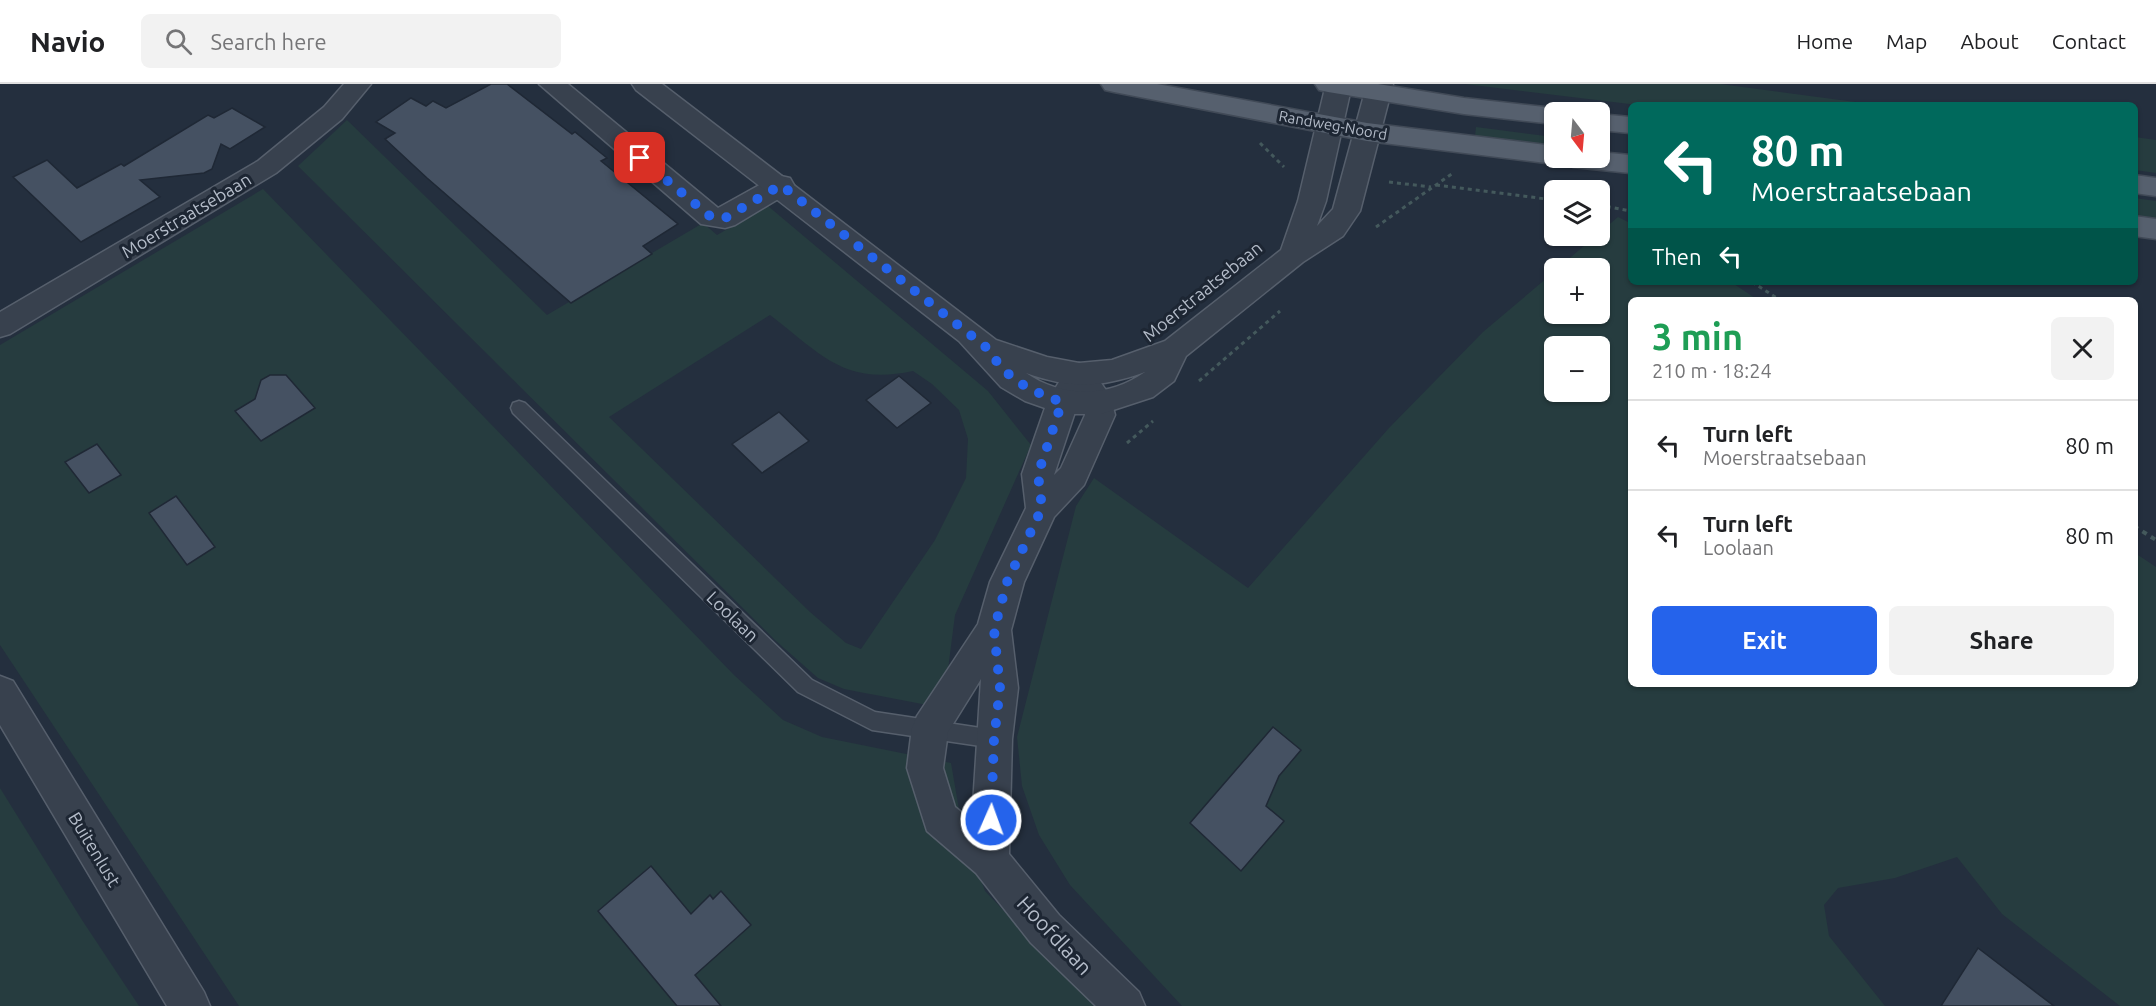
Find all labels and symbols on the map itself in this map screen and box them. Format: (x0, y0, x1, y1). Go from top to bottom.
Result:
north arrow (1544, 102, 1610, 168)
street label: Randweg-Noord (1277, 107, 1389, 143)
pin (614, 132, 665, 183)
street label: Moerstraatsebaan (118, 169, 254, 261)
street label: Moerstraatsebaan (1138, 237, 1266, 345)
street label: Loolaan (703, 587, 763, 645)
position arrow (959, 788, 1023, 852)
street label: Buitenlust (65, 808, 125, 890)
street label: Hoofdlaan (1013, 891, 1097, 979)

